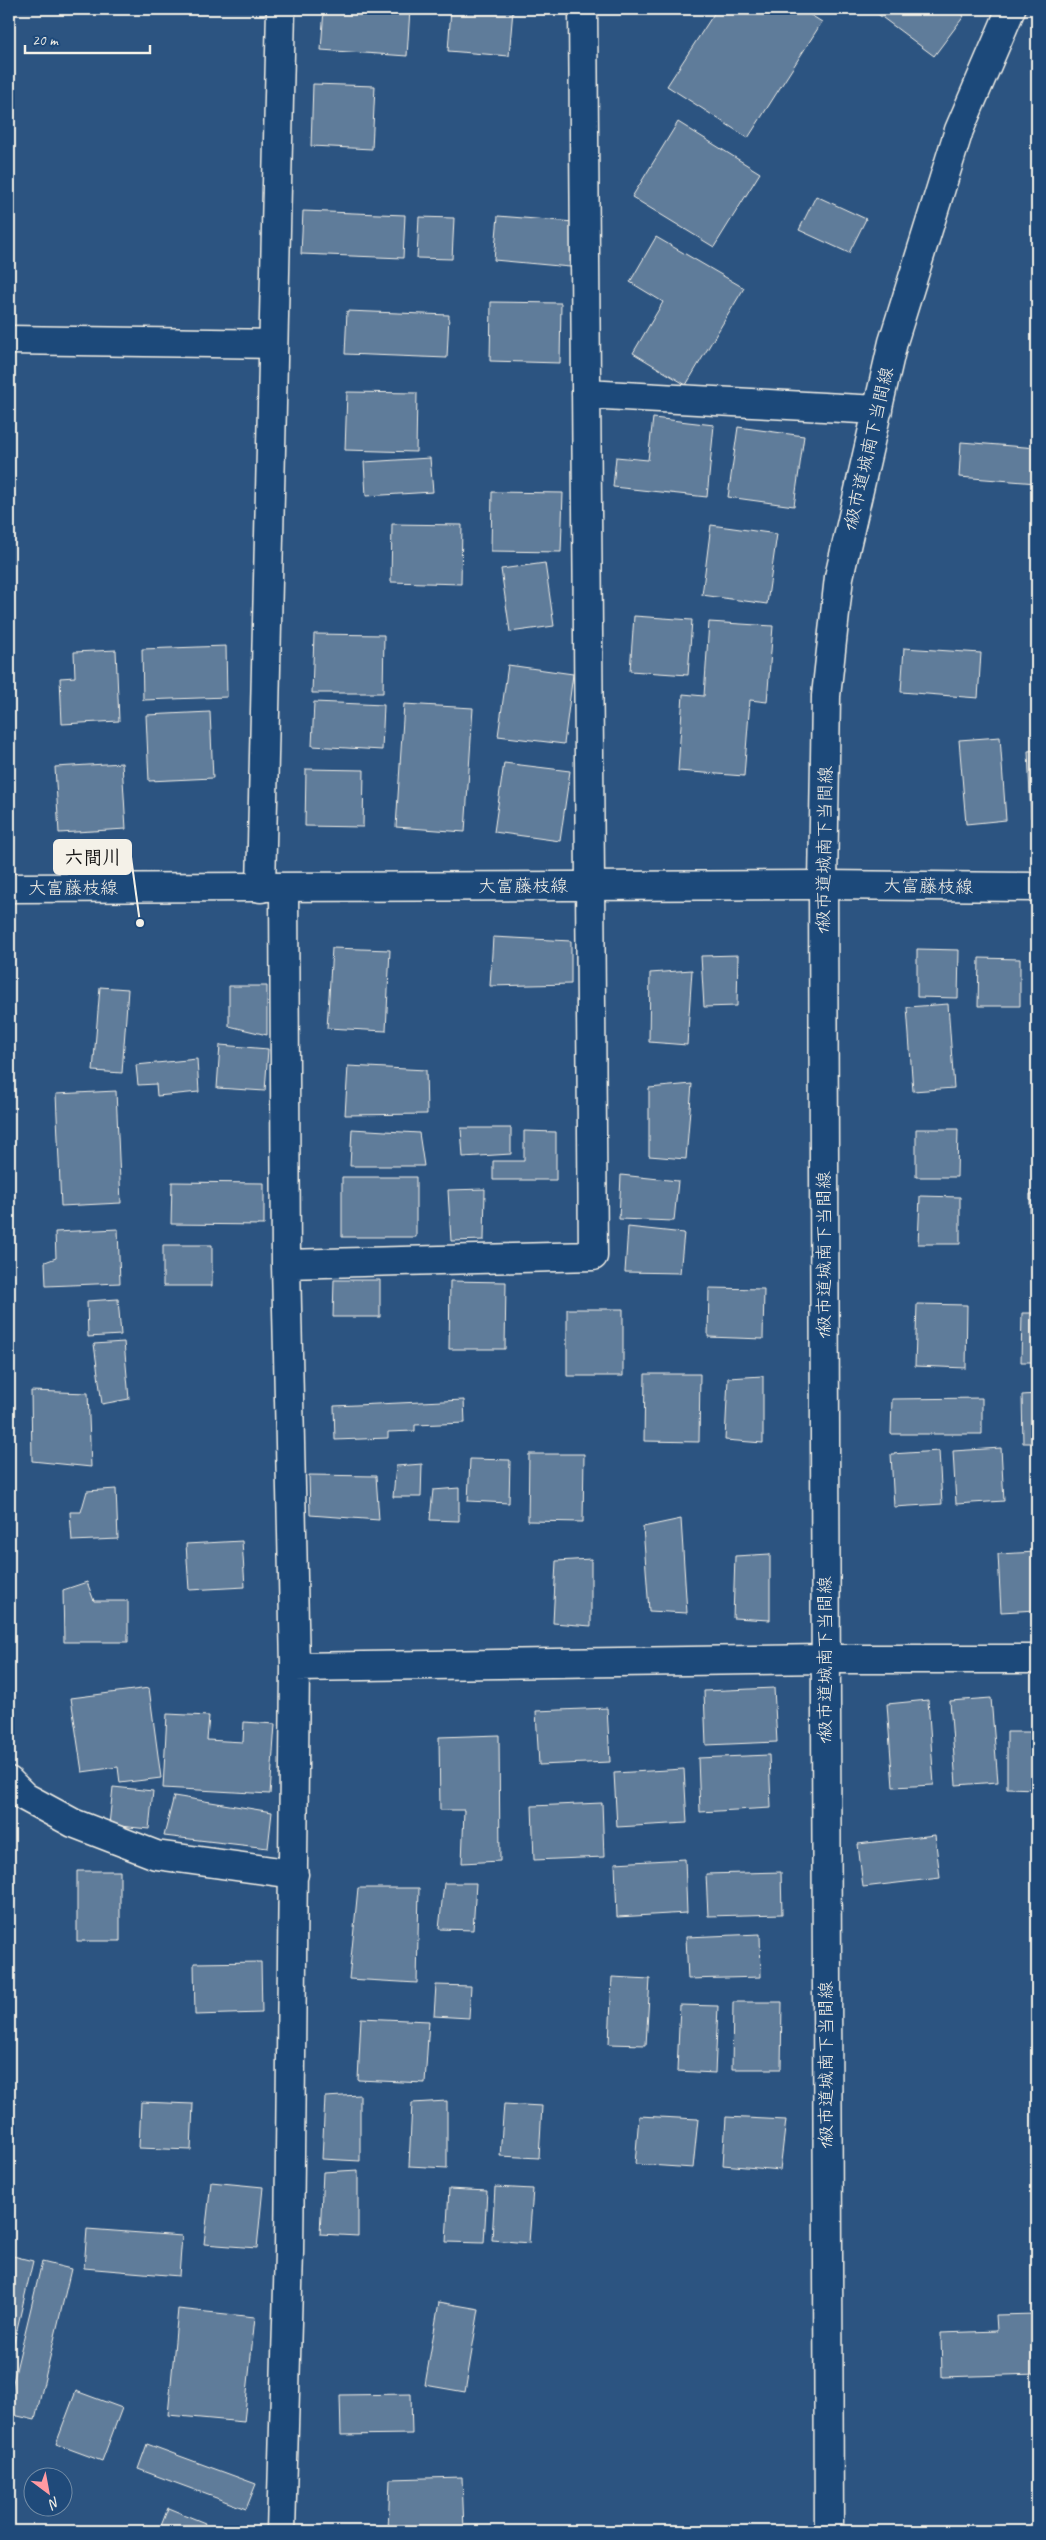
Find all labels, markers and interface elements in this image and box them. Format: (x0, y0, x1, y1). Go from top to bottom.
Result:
scale bar (25, 22, 150, 54)
text: 20 m (32, 31, 59, 50)
street label: 1級市道城南下当間線 (838, 365, 898, 535)
street label: 1級市道城南下当間線 (812, 766, 836, 936)
callout: 六間川 (54, 840, 131, 874)
text: 六間川 (64, 846, 122, 870)
street label: 大富藤枝線 (883, 874, 973, 898)
street label: 大富藤枝線 (478, 875, 568, 897)
street label: 大富藤枝線 (28, 877, 118, 899)
street label: 1級市道城南下当間線 (813, 1171, 835, 1341)
street label: 1級市道城南下当間線 (814, 1576, 836, 1746)
street label: 1級市道城南下当間線 (815, 1981, 837, 2151)
north arrow (22, 2468, 72, 2518)
text: N (44, 2493, 63, 2513)

